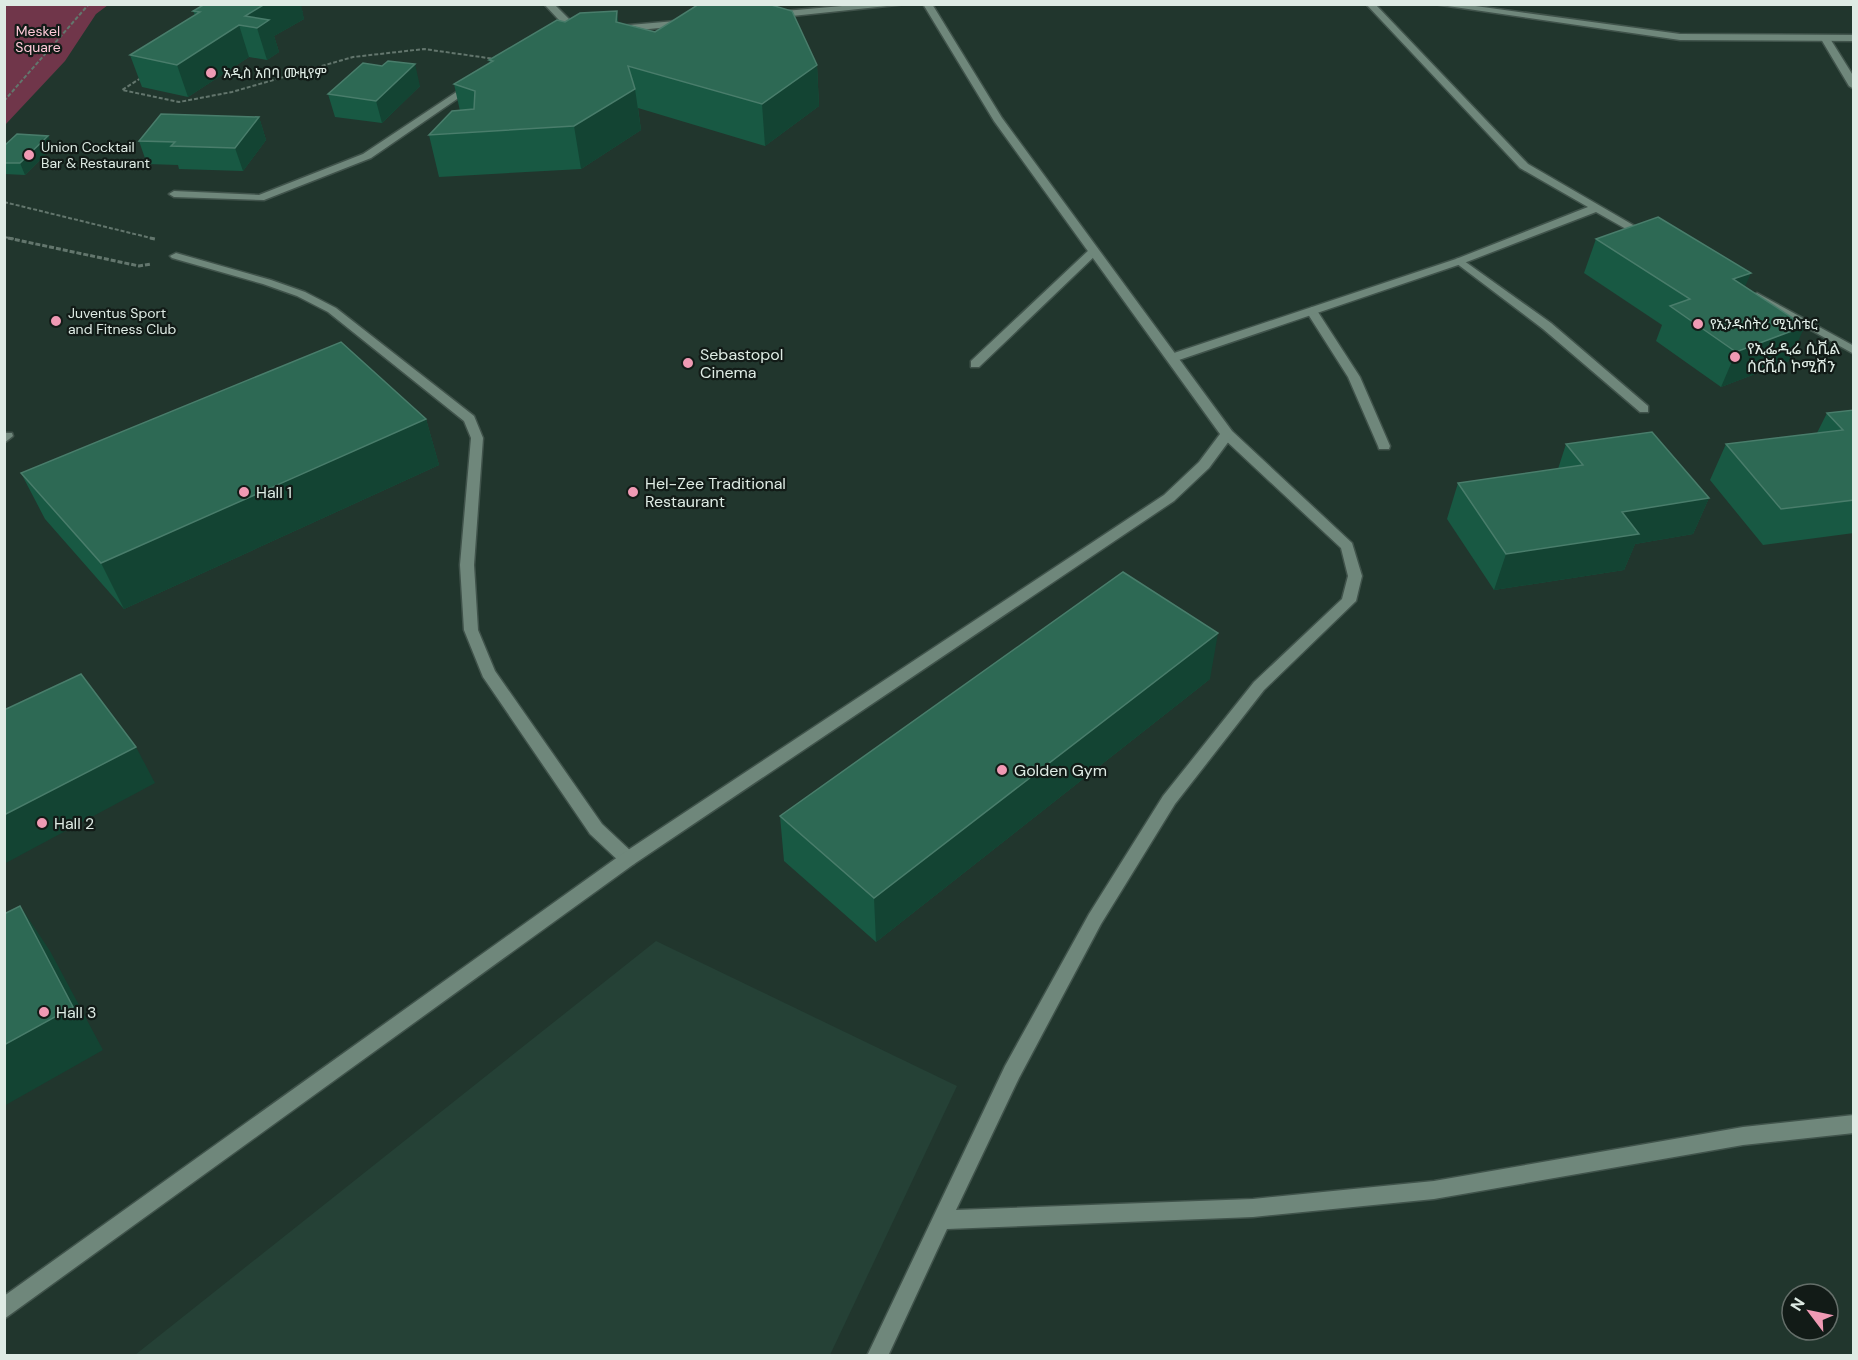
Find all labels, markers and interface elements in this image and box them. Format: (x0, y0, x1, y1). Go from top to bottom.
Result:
park label: Meskel Square (15, 22, 61, 56)
place label: አዲስ አበባ ሙዚየም (223, 64, 327, 82)
marker: አዲስ አበባ ሙዚየም (204, 66, 218, 80)
place label: Union Cocktail Bar & Restaurant (41, 138, 150, 172)
marker: Union Cocktail Bar & Restaurant (22, 148, 36, 162)
place label: Juventus Sport and Fitness Club (68, 304, 176, 338)
marker: Juventus Sport and Fitness Club (49, 314, 63, 328)
place label: የኢንዱስትሪ ሚኒስቴር (1710, 315, 1818, 333)
marker: የኢንዱስትሪ ሚኒስቴር (1691, 317, 1705, 331)
place label: የኢፌዲሬ ሲቪል ሰርቪስ ኮሚሽን (1747, 338, 1841, 377)
place label: Sebastopol Cinema (700, 344, 783, 383)
marker: የኢፌዲሬ ሲቪል ሰርቪስ ኮሚሽን (1728, 350, 1742, 364)
marker: Sebastopol Cinema (681, 356, 695, 370)
place label: Hel-Zee Traditional Restaurant (645, 473, 786, 512)
place label: Hall 1 (256, 482, 292, 503)
marker: Hall 1 (237, 485, 251, 499)
marker: Hel-Zee Traditional Restaurant (626, 485, 640, 499)
place label: Golden Gym (1014, 760, 1107, 781)
marker: Golden Gym (995, 763, 1009, 777)
place label: Hall 2 (54, 813, 94, 834)
marker: Hall 2 (35, 816, 49, 830)
place label: Hall 3 (56, 1002, 96, 1023)
marker: Hall 3 (37, 1005, 51, 1019)
north arrow (1780, 1282, 1840, 1342)
text: N (1786, 1294, 1810, 1315)

